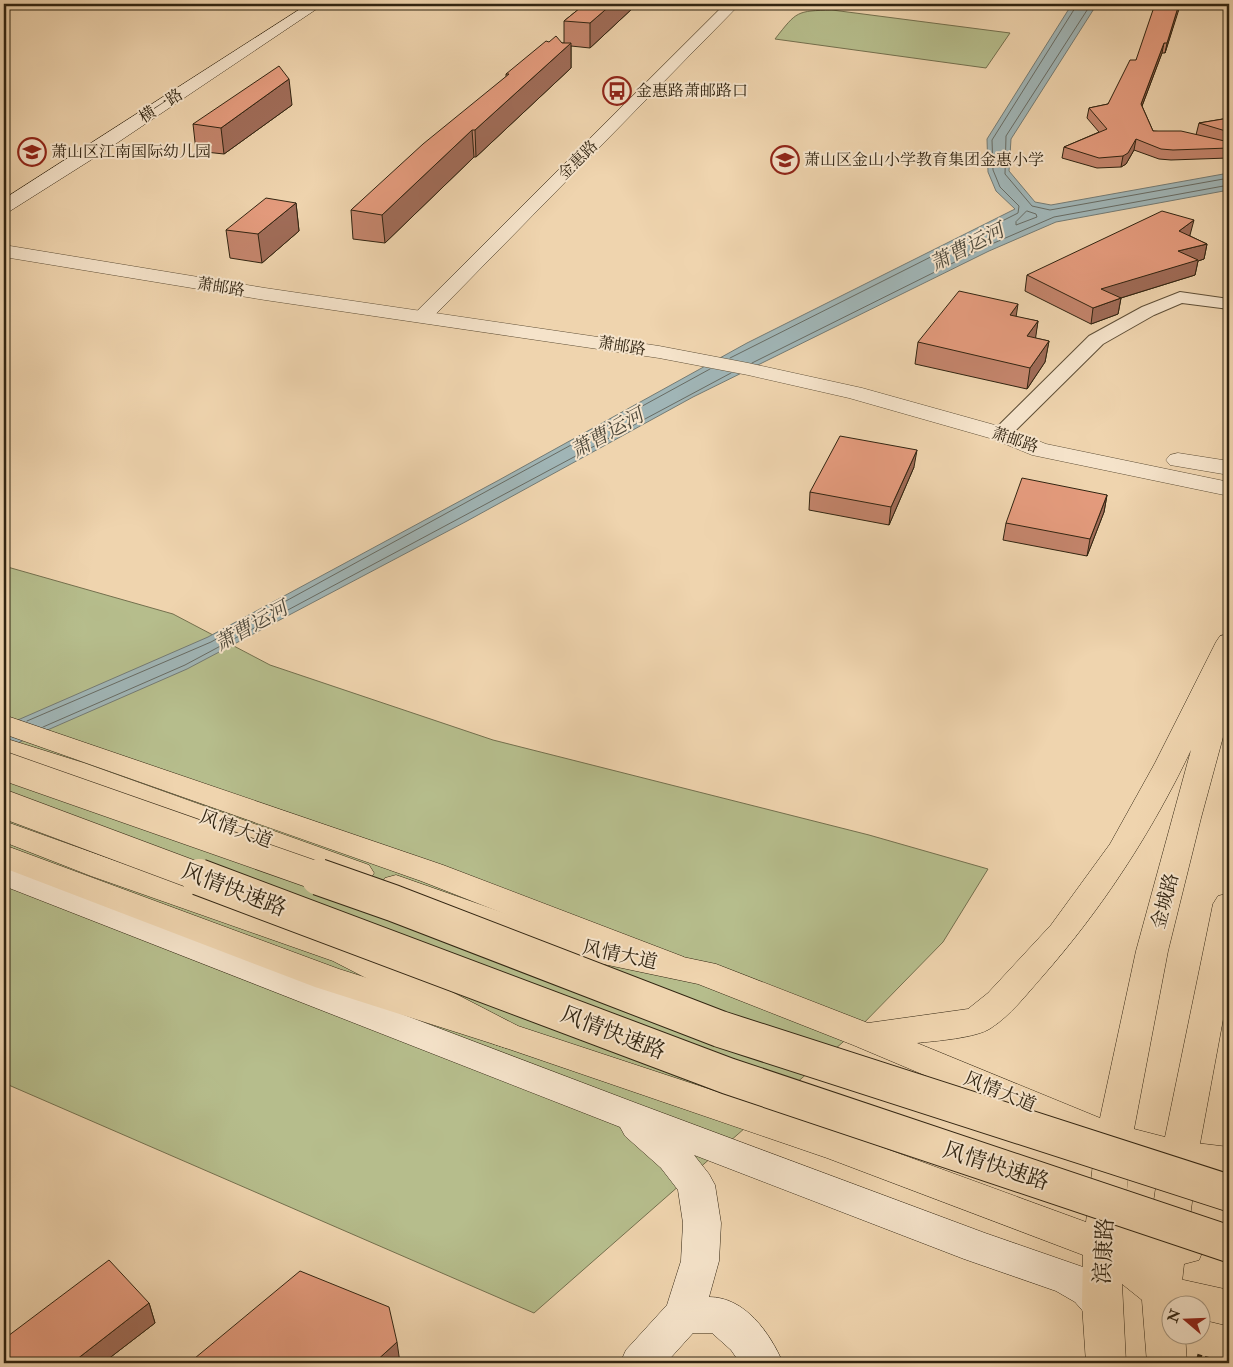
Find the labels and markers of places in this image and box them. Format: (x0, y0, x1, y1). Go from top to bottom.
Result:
bus stop icon: 金惠路萧邮路口 (602, 76, 632, 106)
place label: 金惠路萧邮路口 (636, 81, 748, 101)
school or university icon: 萧山区江南国际幼儿园 (17, 137, 47, 167)
place label: 萧山区江南国际幼儿园 (51, 142, 211, 162)
school or university icon: 萧山区金山小学教育集团金惠小学 (770, 145, 800, 175)
place label: 萧山区金山小学教育集团金惠小学 (804, 150, 1044, 170)

